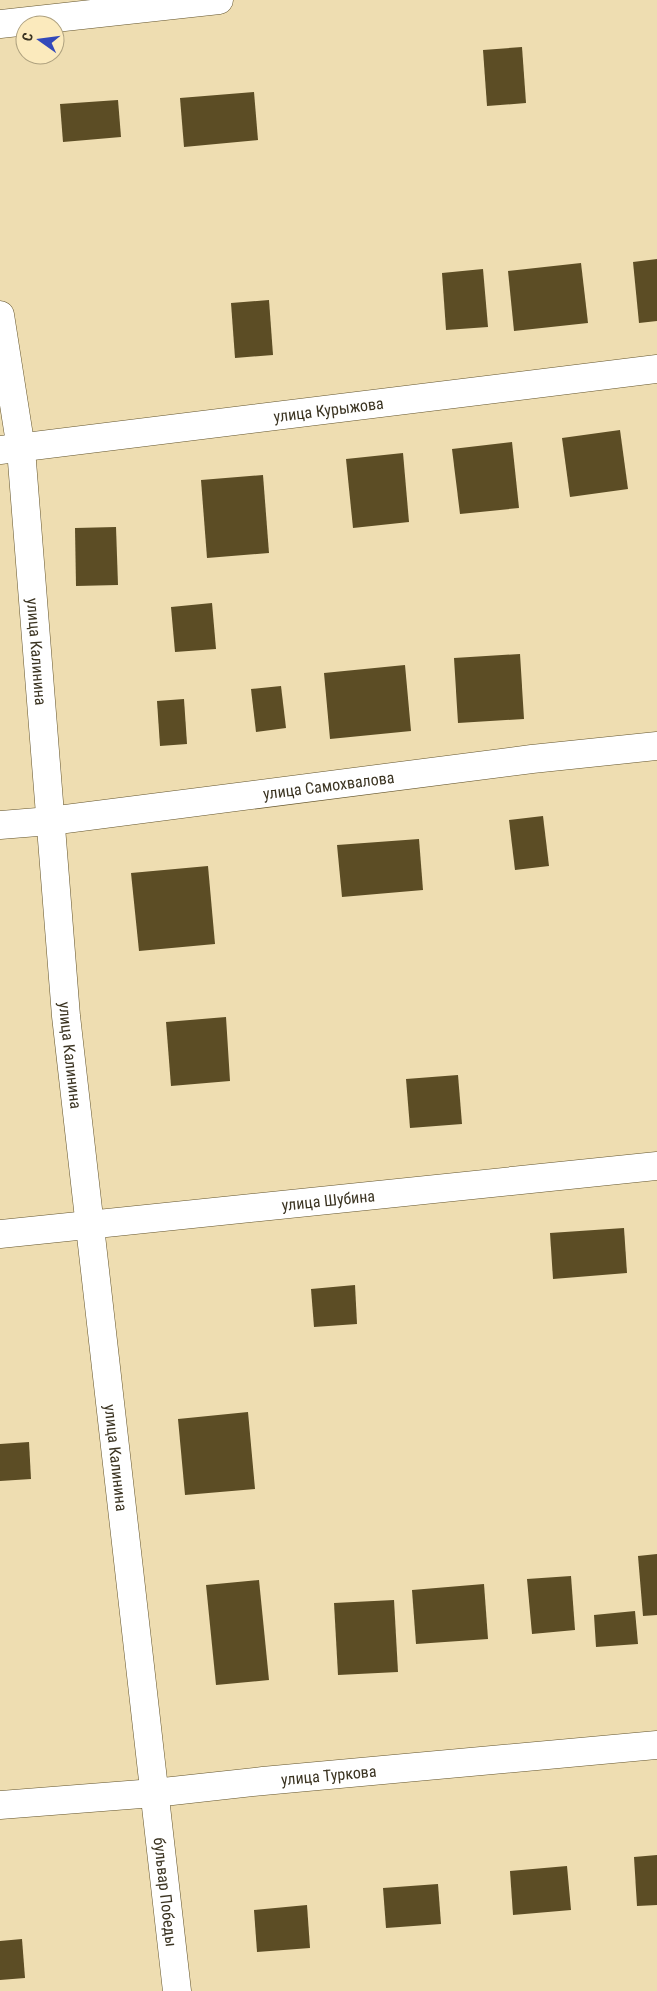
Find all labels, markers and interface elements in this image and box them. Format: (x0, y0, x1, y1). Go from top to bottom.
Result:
north arrow (15, 15, 65, 65)
text: С (19, 31, 36, 43)
street label: улица Курыжова (272, 394, 385, 426)
street label: улица Калинина (23, 597, 50, 706)
street label: улица Самохвалова (262, 768, 395, 804)
street label: улица Калинина (55, 1001, 85, 1110)
street label: улица Шубина (281, 1186, 376, 1215)
street label: улица Калинина (100, 1403, 131, 1512)
street label: улица Туркова (280, 1762, 377, 1789)
street label: бульвар Победы (150, 1836, 181, 1948)

